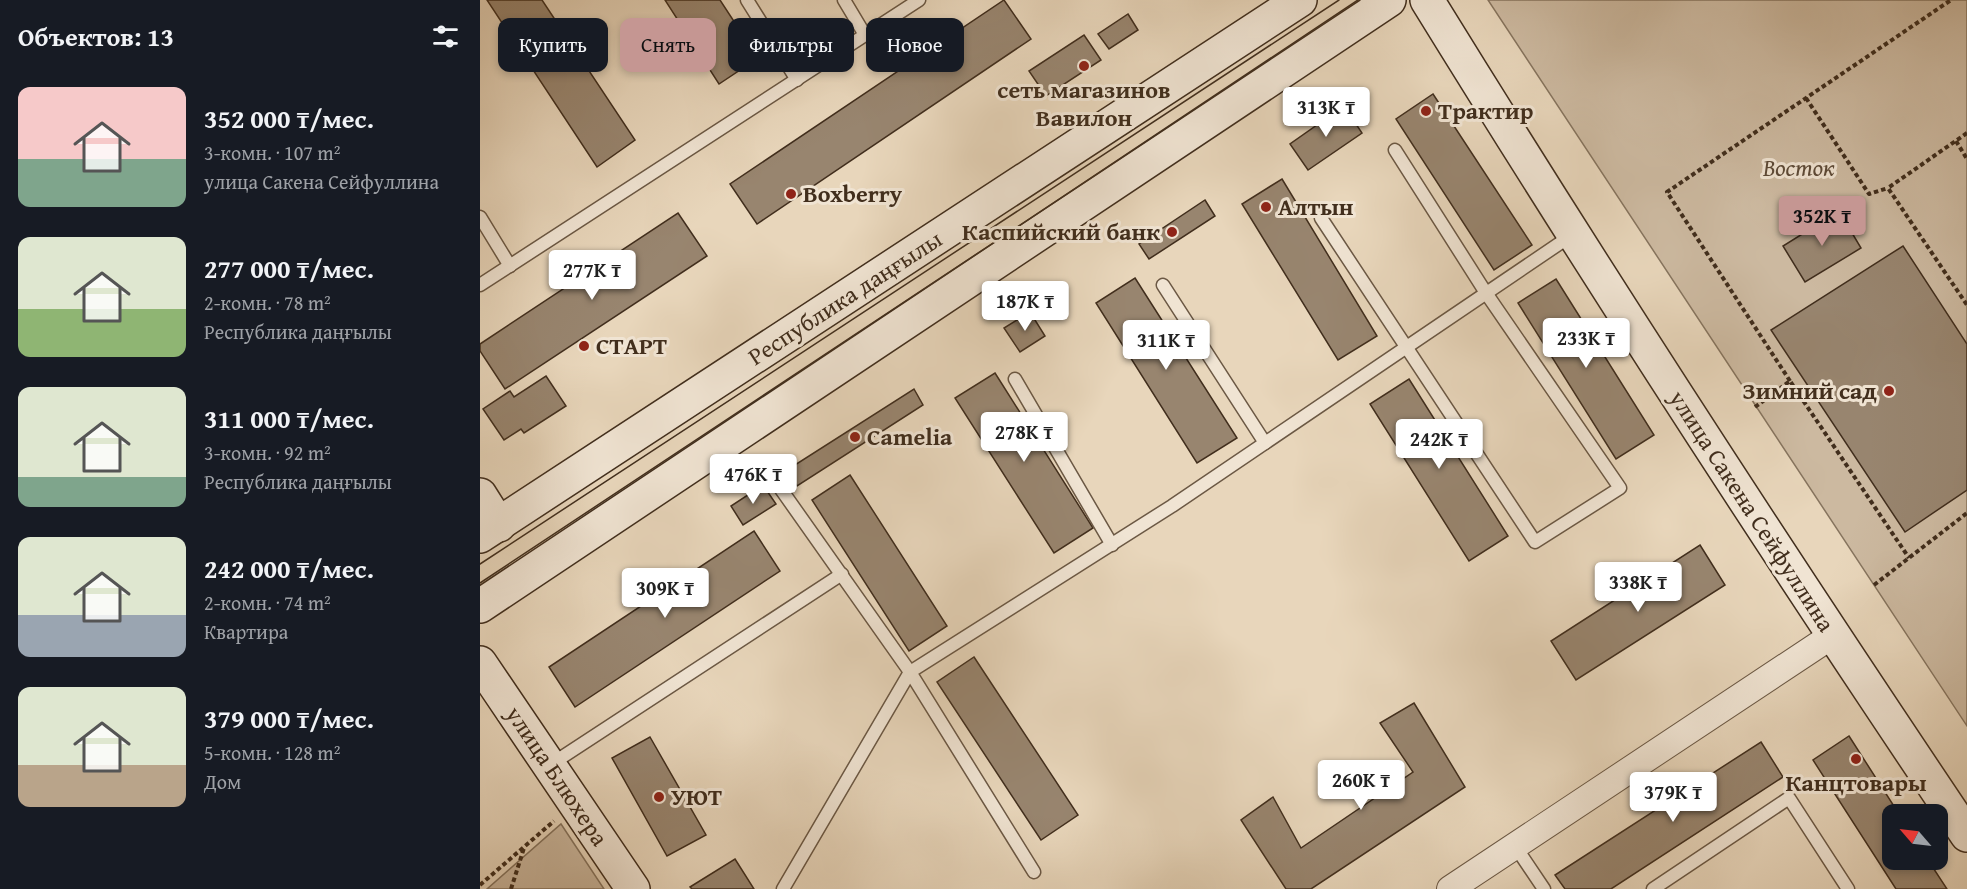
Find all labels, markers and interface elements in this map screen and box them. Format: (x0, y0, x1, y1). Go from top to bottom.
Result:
text: Объектов: 13 (18, 17, 174, 56)
chip: Купить (498, 18, 608, 72)
chip: Снять (620, 18, 716, 72)
chip: Фильтры (728, 18, 854, 72)
chip: Новое (866, 18, 964, 72)
icon: filters (429, 20, 462, 53)
marker: сеть магазинов Вавилон (1077, 59, 1091, 73)
place label: сеть магазинов Вавилон (997, 72, 1171, 135)
pin: 313K ₸ (1277, 87, 1375, 138)
text: 313K ₸ (1297, 92, 1355, 121)
place label: Трактир (1438, 93, 1533, 128)
text: 352 000 ₸/мес. (204, 99, 374, 138)
marker: Трактир (1419, 104, 1433, 118)
icon: home (66, 111, 138, 183)
text: 3-комн. · 107 m² (204, 138, 340, 167)
park label: Восток (1762, 150, 1835, 185)
text: улица Сакена Сейфуллина (204, 167, 439, 196)
place label: Boxberry (803, 176, 903, 211)
marker: Boxberry (784, 187, 798, 201)
place label: Алтын (1278, 189, 1354, 224)
pin: 352K ₸ (1773, 196, 1871, 247)
marker: Алтын (1259, 200, 1273, 214)
text: 352K ₸ (1793, 201, 1851, 230)
place label: Каспийский банк (962, 214, 1160, 249)
street label: Республика даңғылы (741, 221, 949, 374)
marker: Каспийский банк (1165, 225, 1179, 239)
text: 277 000 ₸/мес. (204, 249, 374, 288)
pin: 277K ₸ (543, 250, 641, 301)
text: 277K ₸ (563, 255, 621, 284)
icon: home (66, 261, 138, 333)
pin: 187K ₸ (976, 281, 1074, 332)
text: 187K ₸ (996, 286, 1054, 315)
text: 2-комн. · 78 m² (204, 288, 331, 317)
text: Республика даңғылы (204, 317, 392, 346)
pin: 233K ₸ (1537, 318, 1635, 369)
pin: 311K ₸ (1117, 320, 1215, 371)
text: 233K ₸ (1557, 323, 1615, 352)
text: 311K ₸ (1137, 325, 1195, 354)
place label: СТАРТ (596, 328, 667, 363)
marker: СТАРТ (577, 339, 591, 353)
place label: Зимний сад (1742, 373, 1877, 408)
street label: улица Сакена Сейфуллина (1660, 382, 1844, 639)
marker: Зимний сад (1882, 384, 1896, 398)
text: 311 000 ₸/мес. (204, 399, 374, 438)
icon: home (66, 411, 138, 483)
pin: 278K ₸ (975, 412, 1073, 463)
text: 278K ₸ (995, 417, 1053, 446)
place label: Camelia (867, 419, 953, 454)
pin: 242K ₸ (1390, 419, 1488, 470)
text: 242K ₸ (1410, 424, 1468, 453)
marker: Camelia (848, 430, 862, 444)
text: 3-комн. · 92 m² (204, 438, 331, 467)
pin: 476K ₸ (704, 454, 802, 505)
text: 476K ₸ (724, 459, 782, 488)
text: Республика даңғылы (204, 467, 392, 496)
text: 242 000 ₸/мес. (204, 549, 374, 588)
icon: home (66, 561, 138, 633)
pin: 338K ₸ (1589, 562, 1687, 613)
text: 338K ₸ (1609, 567, 1667, 596)
pin: 309K ₸ (616, 568, 714, 619)
text: 309K ₸ (636, 573, 694, 602)
text: 2-комн. · 74 m² (204, 588, 331, 617)
text: Квартира (204, 617, 288, 646)
street label: улица Блюхера (497, 698, 618, 853)
text: 379 000 ₸/мес. (204, 699, 374, 738)
icon: home (66, 711, 138, 783)
text: 5-комн. · 128 m² (204, 738, 340, 767)
marker: Канцтовары (1849, 752, 1863, 766)
pin: 260K ₸ (1312, 760, 1410, 811)
text: 260K ₸ (1332, 765, 1390, 794)
place label: Канцтовары (1785, 765, 1927, 800)
text: Дом (204, 767, 241, 796)
pin: 379K ₸ (1624, 772, 1722, 823)
text: 379K ₸ (1644, 777, 1702, 806)
place label: УЮТ (671, 779, 722, 814)
marker: УЮТ (652, 790, 666, 804)
north arrow (1882, 804, 1948, 870)
map controls (1882, 804, 1948, 870)

